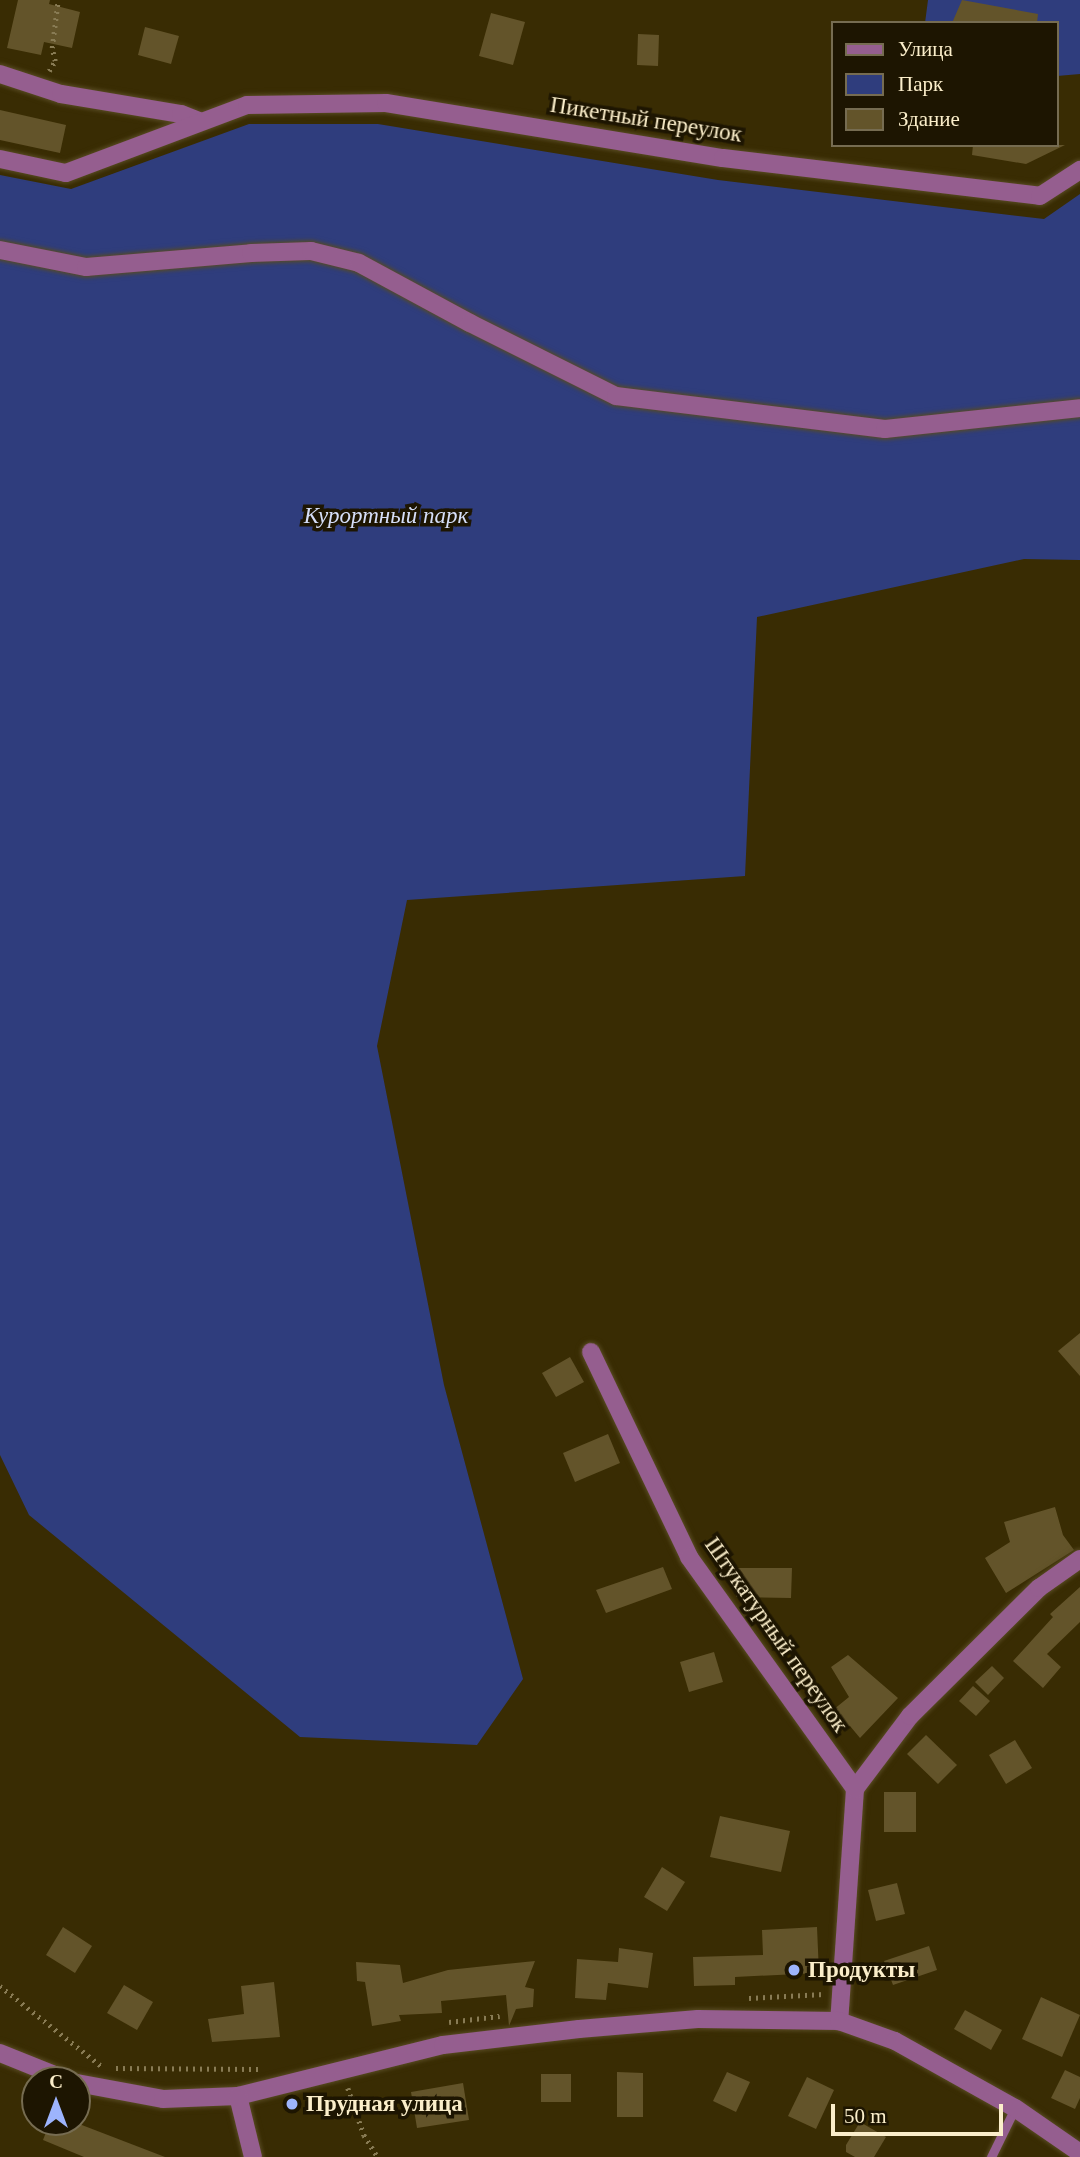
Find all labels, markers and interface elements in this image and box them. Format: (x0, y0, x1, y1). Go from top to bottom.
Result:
legend (832, 21, 1059, 147)
text: Улица (898, 37, 953, 61)
text: Парк (898, 72, 943, 96)
street label: Пикетный переулок (548, 91, 744, 149)
text: Здание (898, 107, 960, 131)
park label: Курортный парк (304, 502, 468, 530)
street label: Штукатурный переулок (698, 1532, 854, 1738)
place label: Продукты (808, 1956, 915, 1984)
marker: Продукты (786, 1962, 802, 1978)
north arrow (21, 2066, 91, 2136)
text: С (49, 2071, 63, 2092)
place label: Прудная улица (306, 2090, 463, 2118)
scale bar (835, 2090, 1006, 2134)
marker: Прудная улица (284, 2096, 300, 2112)
text: 50 m (844, 2104, 887, 2128)

